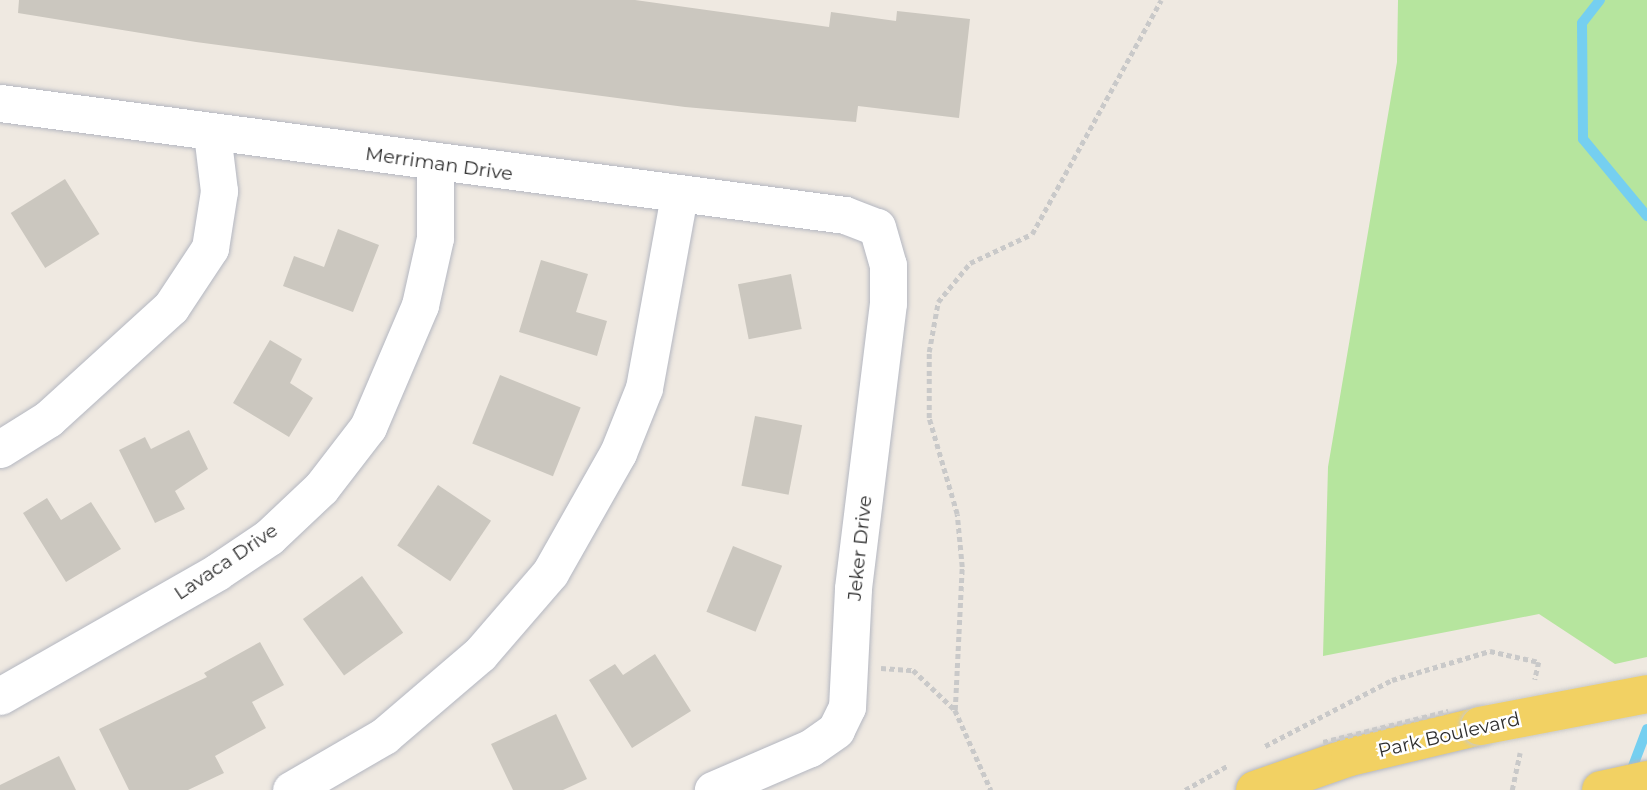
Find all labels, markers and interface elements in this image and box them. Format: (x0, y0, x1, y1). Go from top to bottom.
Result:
street label: Merriman Drive (364, 142, 514, 186)
street label: Jeker Drive (843, 494, 877, 602)
street label: Lavaca Drive (170, 519, 282, 605)
street label: Park Boulevard (1376, 708, 1522, 762)

